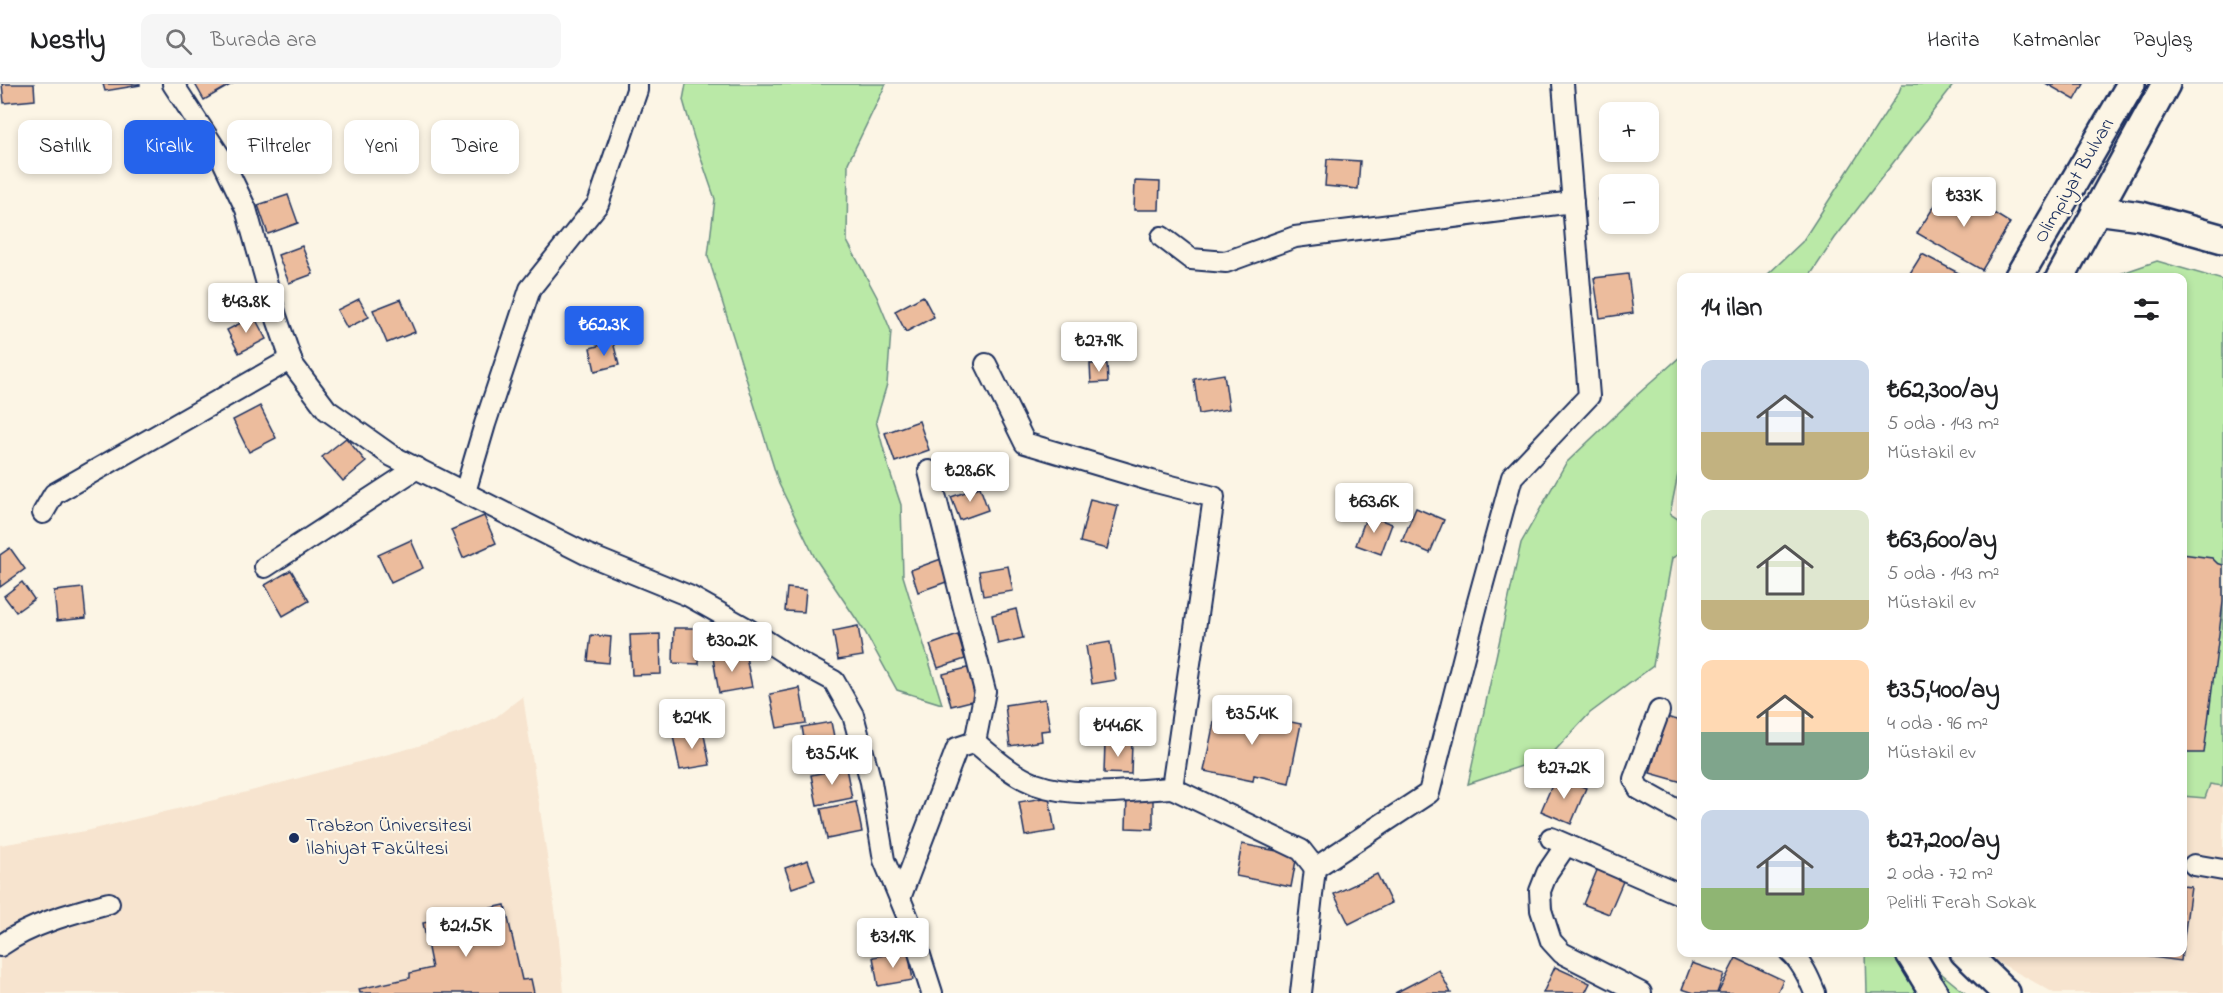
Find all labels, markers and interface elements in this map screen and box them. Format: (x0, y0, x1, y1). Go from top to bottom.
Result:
search box (141, 14, 561, 68)
text: Nestly (30, 21, 105, 62)
icon: search (162, 25, 195, 58)
text: Burada ara (210, 25, 317, 57)
text: Harita (1927, 26, 1980, 56)
text: Katmanlar (2013, 26, 2101, 56)
text: Paylaş (2134, 26, 2193, 56)
map controls (1599, 102, 1659, 234)
button: + (1599, 102, 1659, 162)
street label: Olimpiyat Bulvarı (2027, 113, 2123, 249)
chip: Satılık (18, 120, 112, 174)
chip: Kiralık (124, 120, 215, 174)
chip: Filtreler (227, 120, 332, 174)
chip: Yeni (344, 120, 419, 174)
chip: Daire (431, 120, 519, 174)
button: − (1599, 174, 1659, 234)
pin: ₺33K (1928, 177, 2000, 228)
text: ₺33K (1946, 182, 1982, 211)
pin: ₺43.8K (197, 283, 295, 334)
text: ₺43.8K (222, 288, 270, 317)
text: 14 ilan (1701, 290, 1762, 328)
icon: filters (2130, 293, 2163, 326)
pin: ₺62.3K (555, 306, 653, 357)
text: ₺62.3K (579, 311, 629, 340)
pin: ₺27.9K (1050, 322, 1148, 373)
text: ₺27.9K (1075, 327, 1123, 356)
text: ₺62,300/ay (1887, 372, 1999, 410)
icon: home (1749, 384, 1821, 456)
text: 5 oda · 143 m² (1887, 410, 1999, 439)
text: Müstakil ev (1887, 439, 1976, 468)
pin: ₺28.6K (921, 452, 1019, 503)
text: ₺28.6K (945, 457, 995, 486)
pin: ₺63.6K (1325, 483, 1423, 534)
text: ₺63.6K (1349, 488, 1399, 517)
text: ₺63,600/ay (1887, 522, 1997, 560)
icon: home (1749, 534, 1821, 606)
text: 5 oda · 143 m² (1887, 560, 1999, 589)
text: Müstakil ev (1887, 589, 1976, 618)
pin: ₺30.2K (683, 622, 781, 673)
text: ₺30.2K (707, 627, 757, 656)
text: ₺35,400/ay (1887, 672, 2000, 710)
icon: home (1749, 684, 1821, 756)
pin: ₺35.4K (1203, 695, 1301, 746)
pin: ₺24K (656, 699, 728, 750)
text: ₺35.4K (1226, 700, 1278, 729)
text: ₺24K (673, 704, 711, 733)
pin: ₺44.6K (1069, 707, 1167, 758)
text: 4 oda · 96 m² (1887, 710, 1988, 739)
text: ₺44.6K (1093, 712, 1143, 741)
pin: ₺35.4K (783, 735, 881, 786)
text: Müstakil ev (1887, 739, 1976, 768)
text: ₺35.4K (806, 740, 858, 769)
pin: ₺27.2K (1515, 749, 1613, 800)
text: ₺27.2K (1538, 754, 1590, 783)
place label: Trabzon Üniversitesi İlahiyat Fakültesi (306, 812, 471, 864)
text: ₺27,200/ay (1887, 822, 2000, 860)
marker: Trabzon Üniversitesi İlahiyat Fakültesi (287, 831, 301, 845)
icon: home (1749, 834, 1821, 906)
text: 2 oda · 72 m² (1887, 860, 1993, 889)
text: Pelitli Ferah Sokak (1887, 889, 2036, 918)
pin: ₺21.5K (417, 907, 515, 958)
text: ₺21.5K (440, 912, 492, 941)
pin: ₺31.9K (844, 918, 942, 969)
text: ₺31.9K (871, 923, 915, 952)

